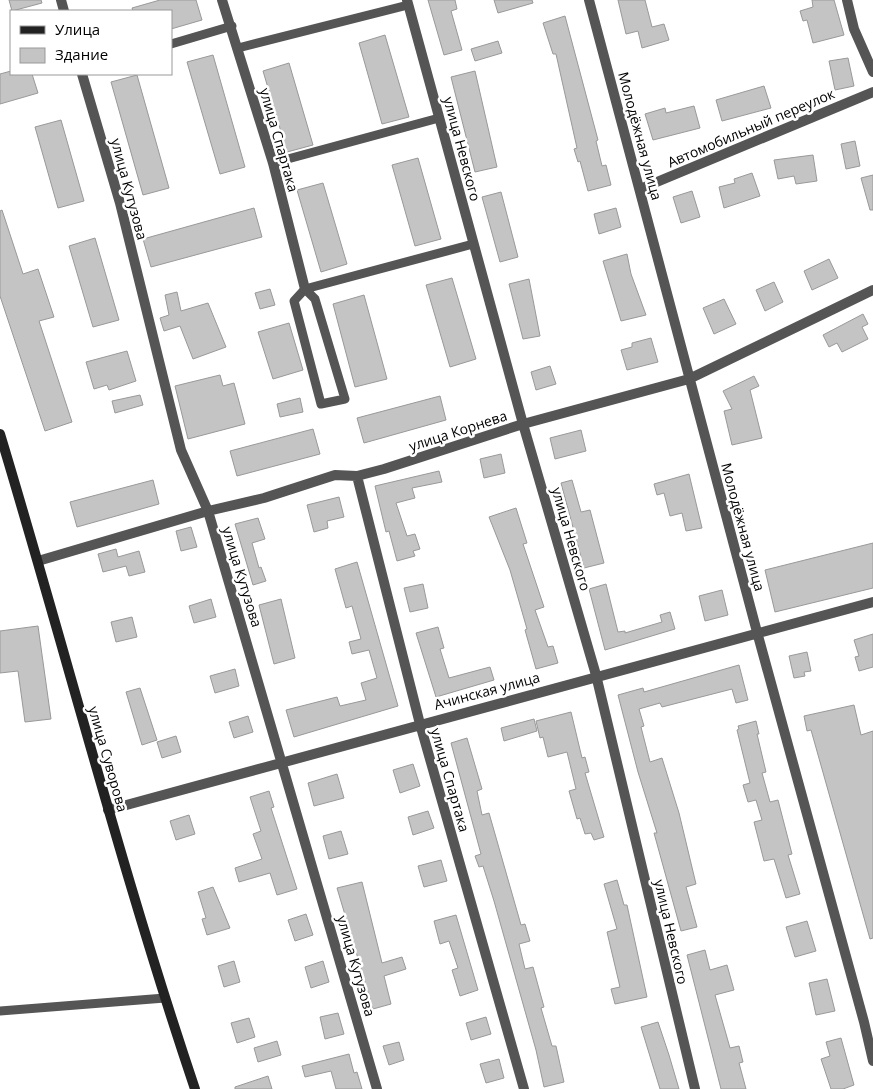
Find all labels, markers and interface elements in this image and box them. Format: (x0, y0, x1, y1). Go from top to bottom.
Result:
legend (10, 10, 172, 75)
text: Улица (55, 19, 100, 39)
text: Здание (55, 44, 108, 64)
street label: Молодёжная улица (614, 70, 667, 202)
street label: Автомобильный переулок (664, 83, 838, 171)
street label: улица Спартака (256, 86, 303, 194)
street label: улица Невского (439, 95, 486, 203)
street label: улица Кутузова (107, 136, 152, 242)
street label: улица Корнева (406, 406, 509, 455)
street label: Молодёжная улица (717, 461, 770, 593)
street label: улица Невского (548, 485, 595, 593)
street label: улица Кутузова (218, 524, 267, 629)
street label: Ачинская улица (432, 667, 542, 714)
street label: улица Суворова (84, 704, 133, 814)
street label: улица Спартака (427, 726, 474, 834)
street label: улица Невского (650, 878, 693, 986)
street label: улица Кутузова (333, 913, 380, 1019)

